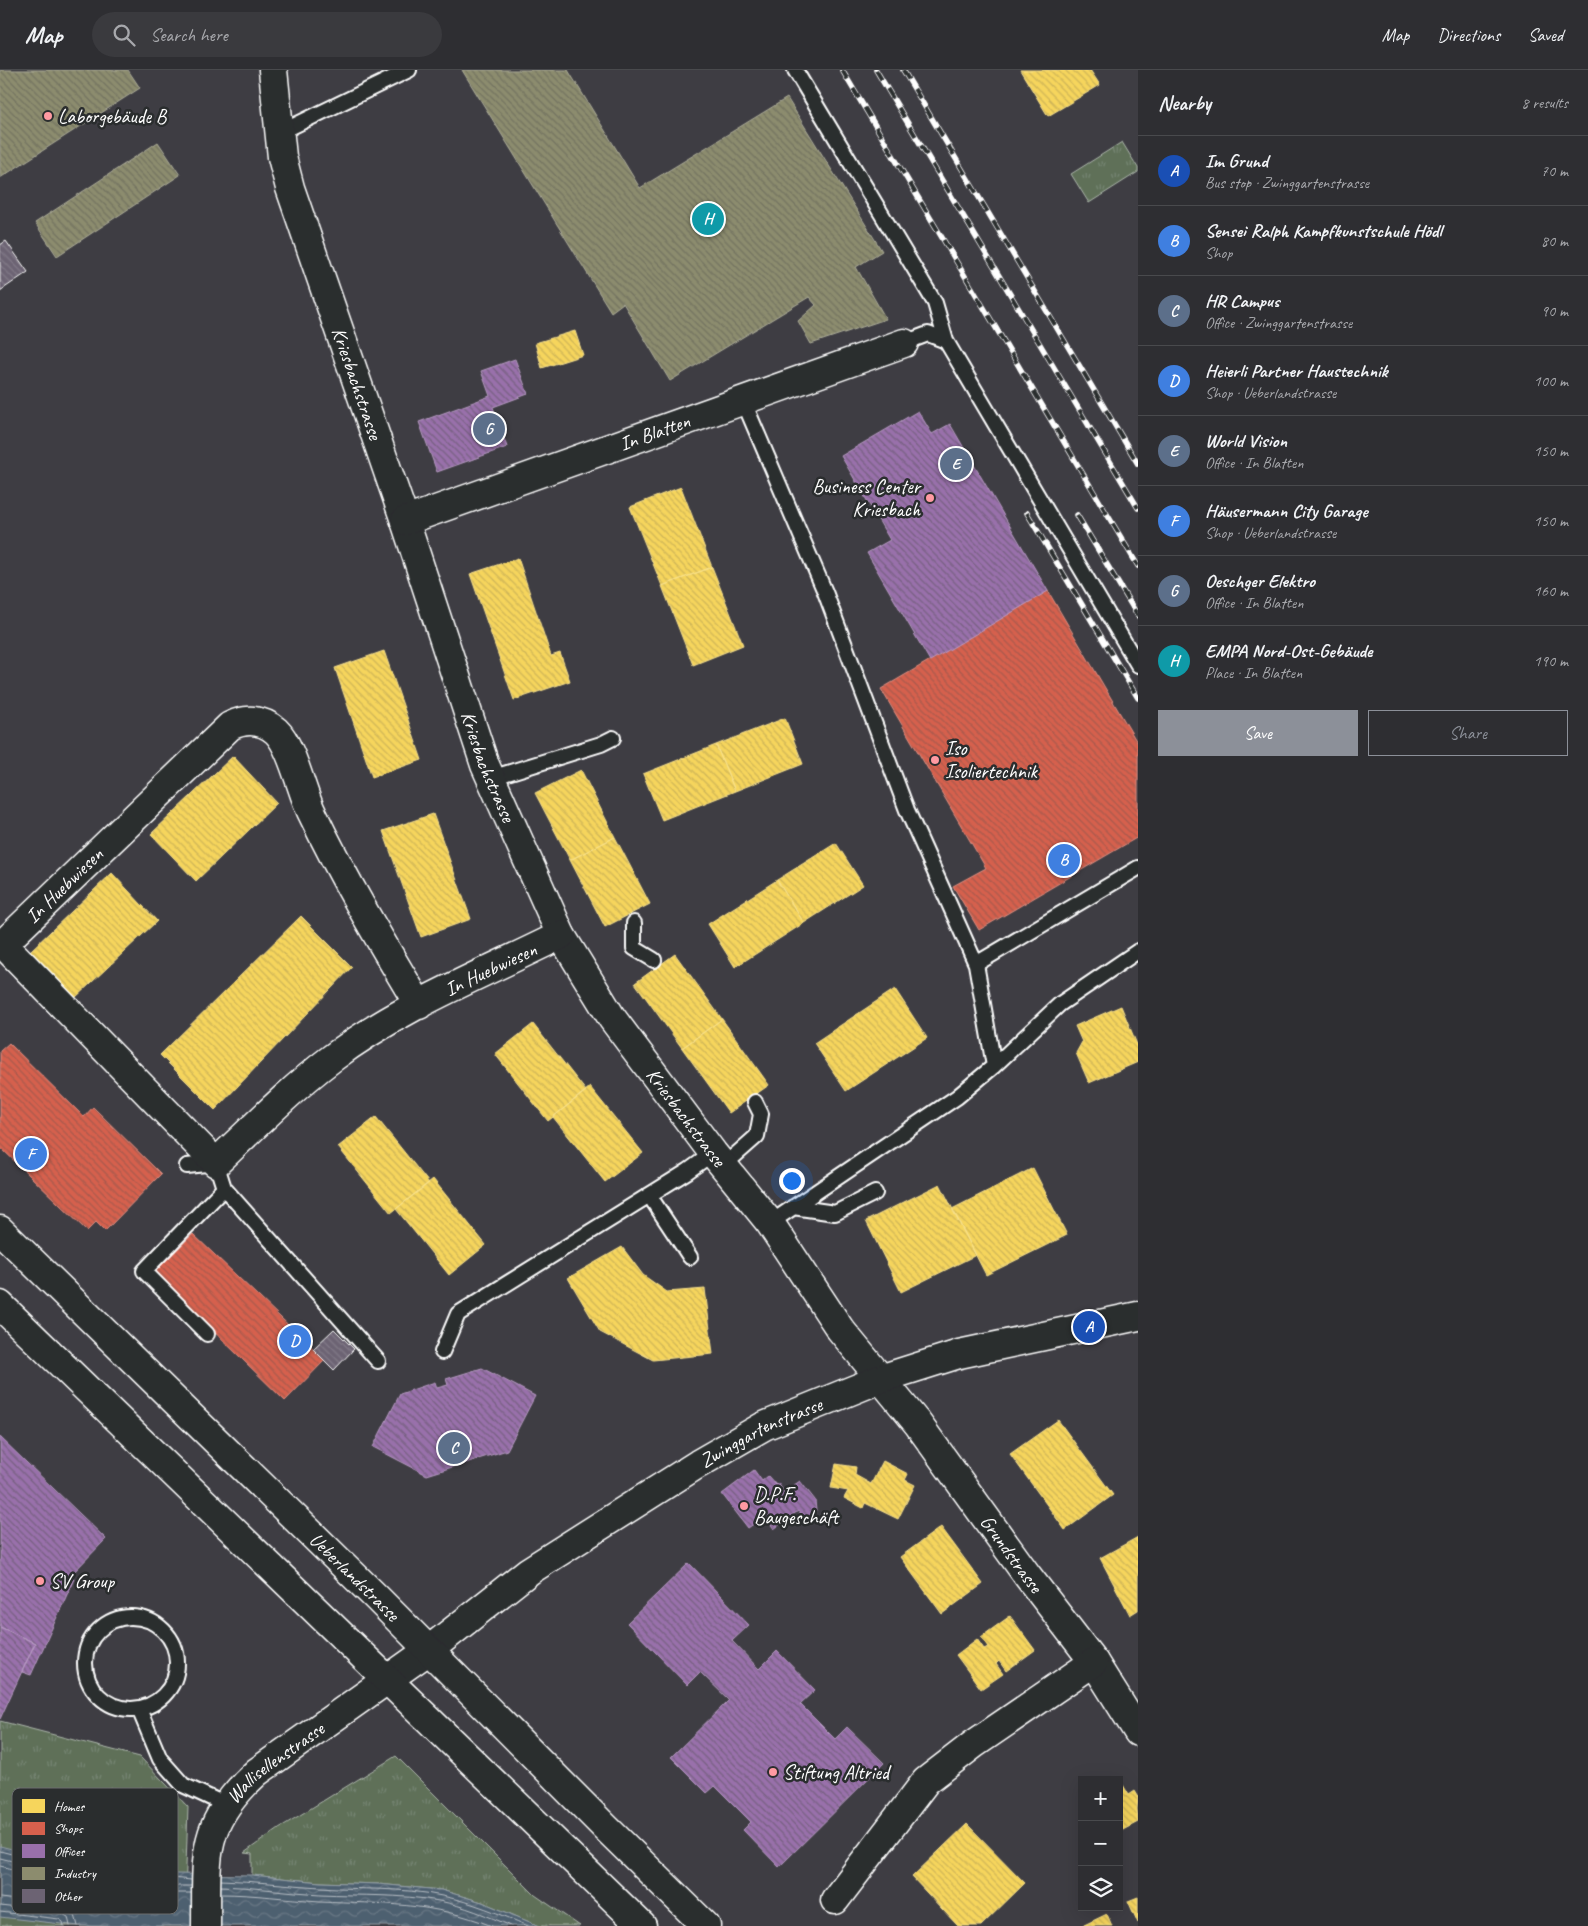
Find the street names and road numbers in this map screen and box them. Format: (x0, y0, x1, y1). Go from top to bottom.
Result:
street label: Kriesbachstrasse (326, 324, 388, 444)
street label: In Blatten (616, 408, 694, 456)
street label: Kriesbachstrasse (455, 708, 521, 827)
street label: In Huebwiesen (20, 841, 109, 929)
street label: In Huebwiesen (441, 936, 541, 1002)
street label: Kriesbachstrasse (641, 1063, 732, 1173)
street label: Zwinggartenstrasse (695, 1391, 827, 1473)
street label: Grundstrasse (975, 1510, 1049, 1599)
street label: Ueberlandstrasse (304, 1527, 406, 1628)
street label: Wallisellenstrasse (221, 1716, 330, 1809)

